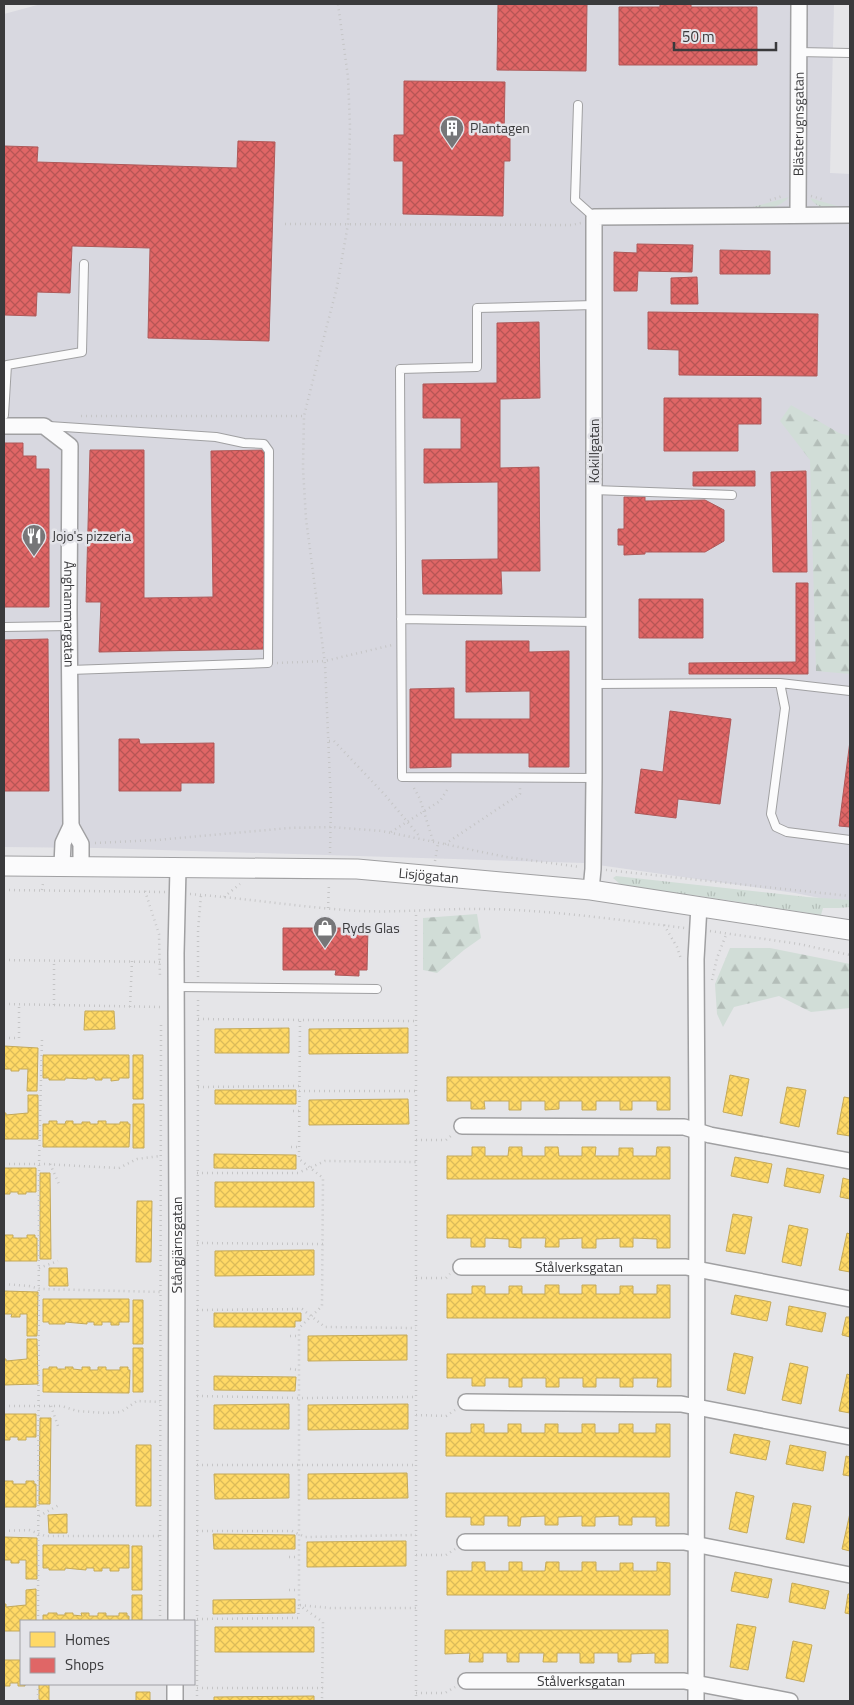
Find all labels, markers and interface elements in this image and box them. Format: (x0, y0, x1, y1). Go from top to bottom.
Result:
scale bar (674, 20, 776, 52)
text: 50 m (682, 25, 715, 48)
street label: Blästerugnsgatan (787, 72, 809, 176)
building icon: Plantagen (439, 115, 465, 149)
place label: Plantagen (470, 117, 530, 138)
street label: Kokillgatan (583, 418, 604, 484)
restaurant icon: Jojo's pizzeria (21, 523, 47, 557)
place label: Jojo's pizzeria (52, 525, 131, 546)
street label: Ånghammargatan (59, 561, 81, 668)
street label: Lisjögatan (398, 862, 460, 888)
shop icon: Ryds Glas (312, 915, 338, 949)
place label: Ryds Glas (342, 917, 400, 938)
street label: Stångjärnsgatan (166, 1196, 187, 1294)
street label: Stålverksgatan (535, 1256, 623, 1277)
legend (20, 1620, 195, 1685)
text: Homes (65, 1628, 110, 1651)
text: Shops (65, 1653, 104, 1676)
street label: Stålverksgatan (537, 1670, 625, 1691)

